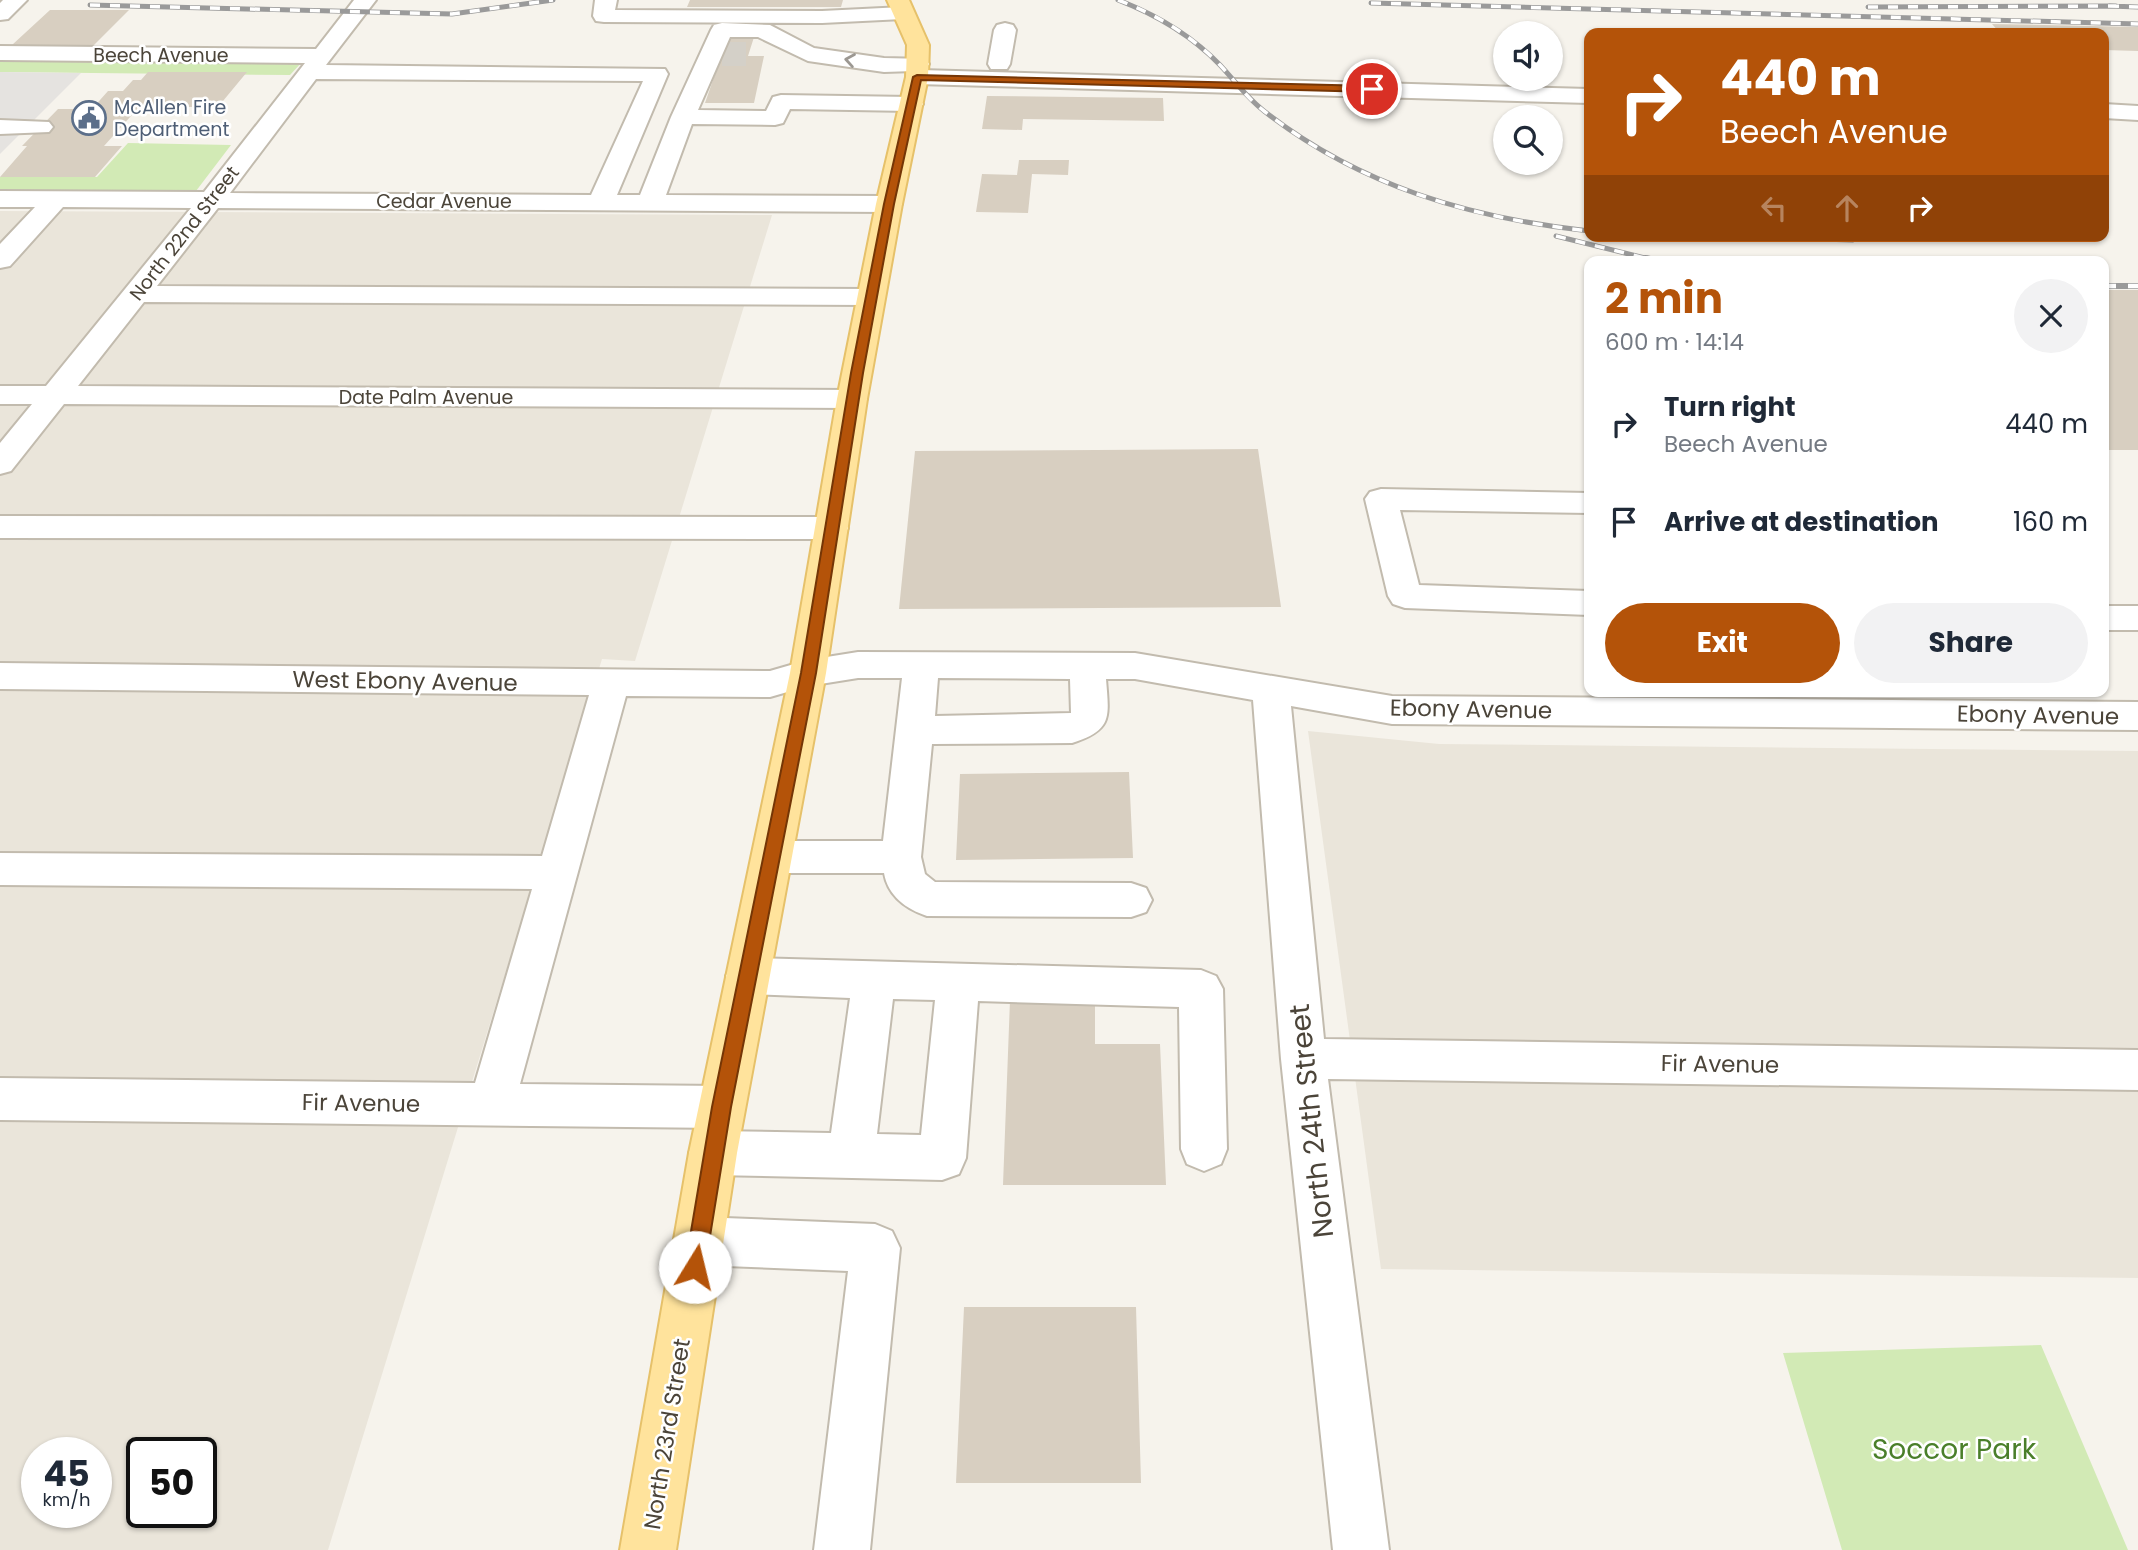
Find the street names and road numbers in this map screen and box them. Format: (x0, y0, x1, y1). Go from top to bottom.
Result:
street label: Beech Avenue (93, 42, 229, 69)
street label: North 22nd Street (123, 160, 246, 306)
street label: Cedar Avenue (376, 188, 512, 215)
street label: Date Palm Avenue (339, 384, 513, 411)
street label: West Ebony Avenue (292, 663, 518, 699)
street label: Ebony Avenue (1390, 692, 1552, 726)
street label: Ebony Avenue (1957, 698, 2119, 732)
street label: North 24th Street (1280, 1002, 1343, 1240)
street label: Fir Avenue (1661, 1047, 1779, 1081)
street label: Fir Avenue (302, 1086, 420, 1120)
street label: North 23rd Street (636, 1336, 698, 1532)

